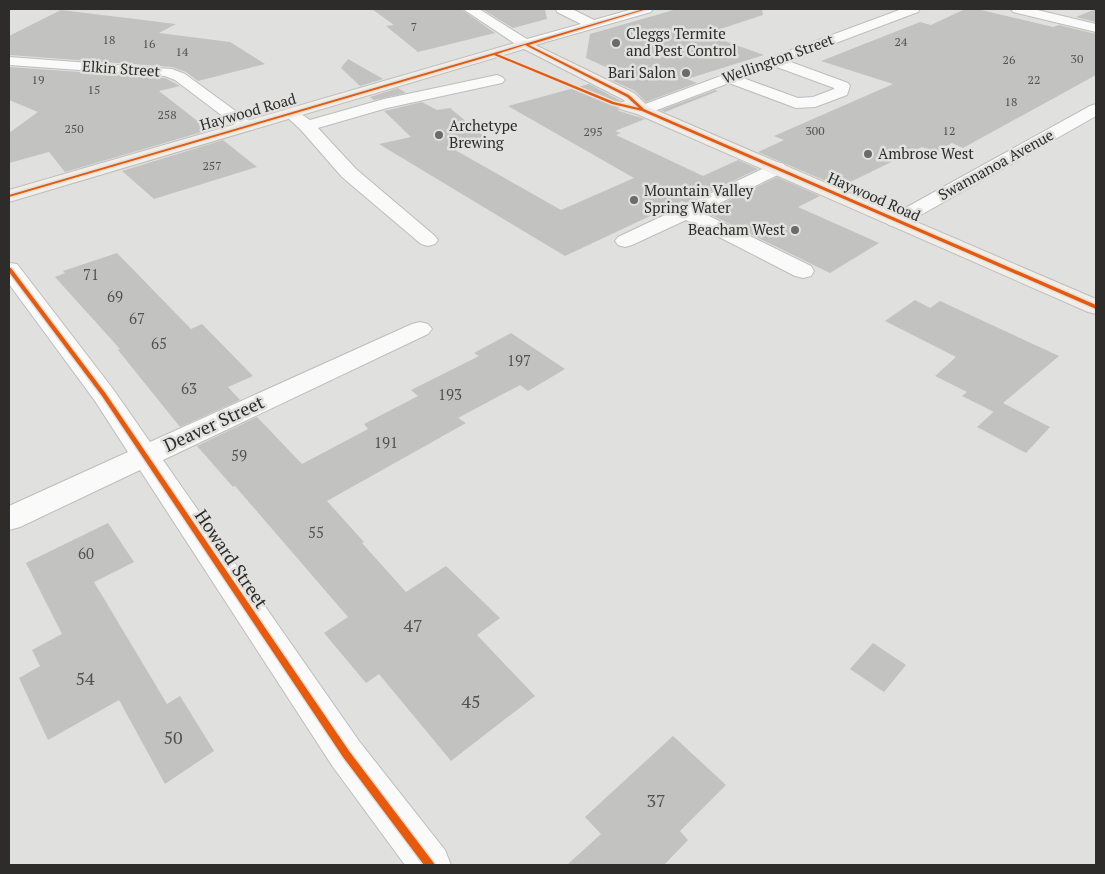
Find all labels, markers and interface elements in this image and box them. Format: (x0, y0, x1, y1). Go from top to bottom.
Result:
house number: 7 (411, 19, 417, 34)
place label: Cleggs Termite and Pest Control (626, 23, 737, 60)
street label: Wellington Street (719, 28, 837, 88)
house number: 18 (103, 32, 115, 47)
house number: 24 (895, 34, 908, 49)
house number: 16 (143, 36, 156, 51)
marker: Cleggs Termite and Pest Control (610, 37, 622, 49)
house number: 14 (176, 44, 189, 59)
house number: 30 (1071, 51, 1083, 66)
house number: 26 (1003, 52, 1016, 67)
street label: Elkin Street (81, 55, 161, 81)
place label: Bari Salon (608, 62, 676, 82)
marker: Bari Salon (680, 67, 692, 79)
house number: 19 (32, 72, 44, 87)
house number: 22 (1028, 72, 1040, 87)
house number: 15 (88, 82, 100, 97)
street label: Haywood Road (197, 88, 298, 134)
house number: 18 (1005, 94, 1017, 109)
house number: 258 (157, 107, 177, 122)
place label: Archetype Brewing (449, 115, 518, 152)
house number: 250 (64, 121, 84, 136)
house number: 300 (805, 123, 825, 138)
house number: 12 (943, 123, 955, 138)
house number: 295 (583, 124, 603, 139)
street label: Swannanoa Avenue (934, 124, 1057, 204)
marker: Archetype Brewing (433, 129, 445, 141)
place label: Ambrose West (878, 143, 974, 163)
marker: Ambrose West (862, 148, 874, 160)
house number: 257 (202, 158, 222, 173)
street label: Haywood Road (825, 167, 924, 225)
place label: Mountain Valley Spring Water (644, 180, 754, 217)
marker: Mountain Valley Spring Water (628, 194, 640, 206)
place label: Beacham West (688, 219, 785, 239)
marker: Beacham West (789, 224, 801, 236)
house number: 71 (83, 264, 99, 284)
house number: 69 (107, 286, 123, 306)
house number: 67 (129, 308, 145, 328)
house number: 65 (151, 333, 167, 353)
house number: 197 (507, 350, 531, 370)
house number: 63 (181, 378, 197, 398)
house number: 193 (438, 384, 462, 404)
street label: Deaver Street (160, 389, 268, 457)
house number: 191 (374, 432, 398, 452)
house number: 59 (231, 445, 247, 465)
street label: Howard Street (190, 504, 274, 613)
house number: 55 (308, 522, 324, 542)
house number: 60 (78, 543, 94, 563)
house number: 47 (403, 613, 423, 637)
house number: 54 (75, 666, 95, 690)
house number: 45 (461, 689, 481, 713)
house number: 50 (163, 725, 183, 749)
house number: 37 (646, 788, 666, 812)

